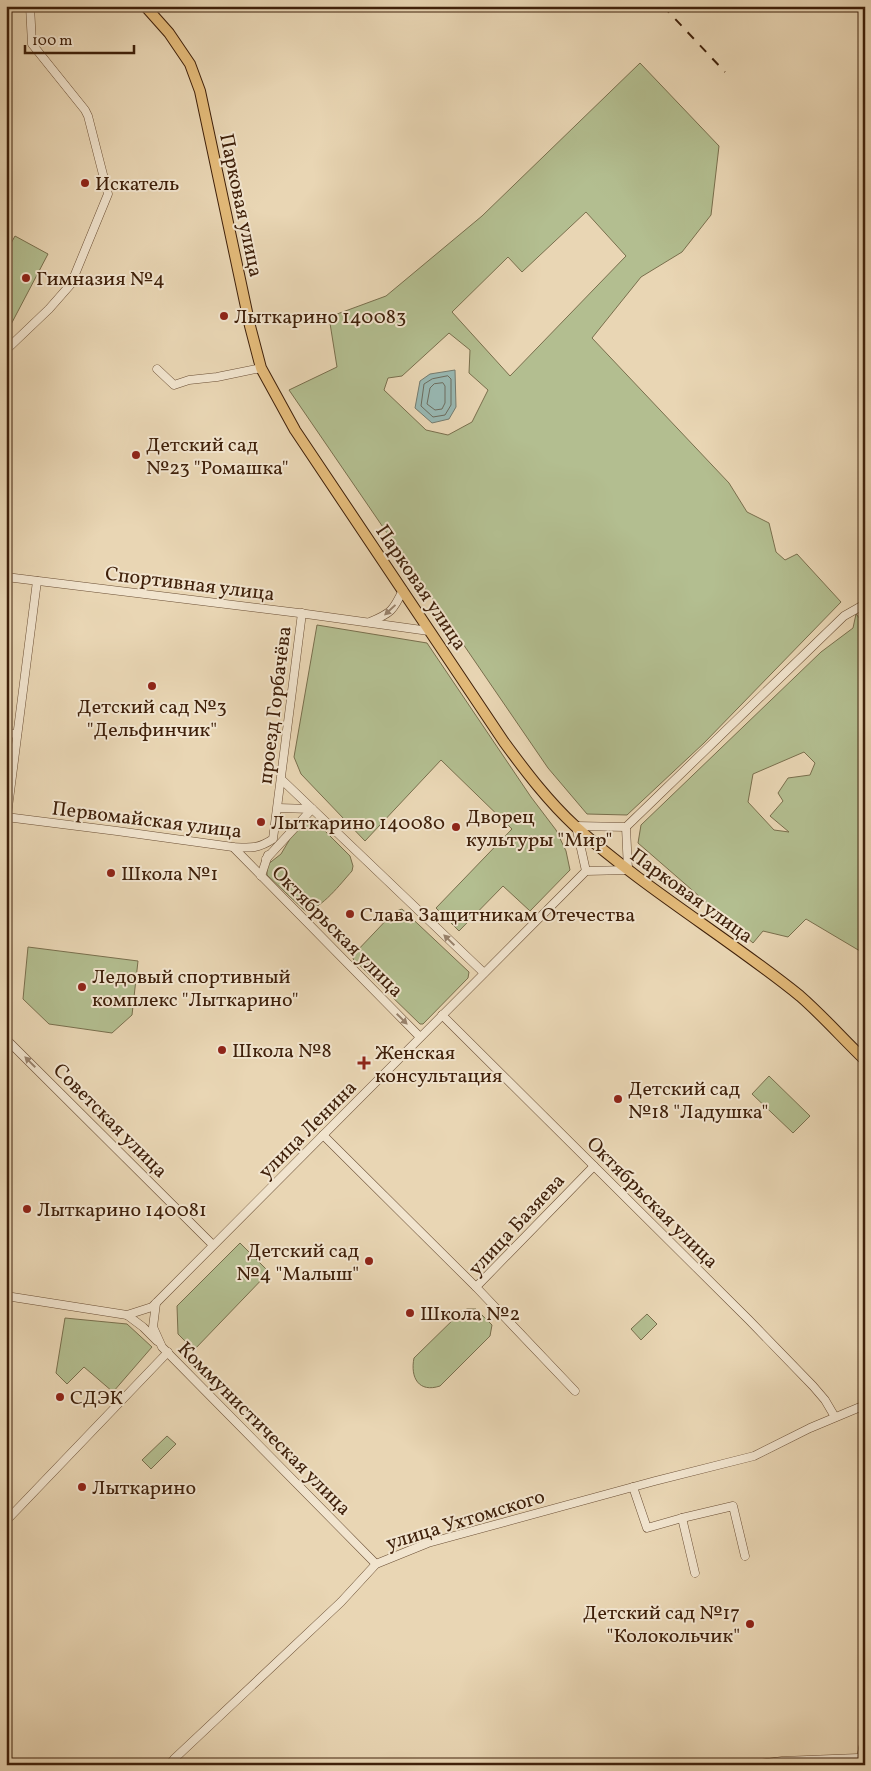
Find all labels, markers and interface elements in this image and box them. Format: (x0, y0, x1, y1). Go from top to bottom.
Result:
scale bar (25, 22, 134, 54)
text: 100 m (32, 31, 72, 52)
street label: Парковая улица (211, 131, 269, 280)
place label: Искатель (95, 171, 179, 199)
marker: Искатель (79, 177, 91, 189)
place label: Гимназия №4 (36, 266, 165, 294)
marker: Гимназия №4 (20, 272, 32, 284)
place label: Лыткарино 140083 (234, 304, 406, 332)
marker: Лыткарино 140083 (218, 310, 230, 322)
place label: Детский сад №23 "Ромашка" (146, 432, 289, 483)
marker: Детский сад №23 "Ромашка" (130, 449, 142, 461)
street label: Парковая улица (368, 520, 473, 657)
street label: Спортивная улица (103, 561, 276, 609)
one-way arrow (384, 604, 396, 616)
street label: проезд Горбачёва (252, 625, 300, 786)
marker: Детский сад №3 "Дельфинчик" (146, 680, 158, 692)
place label: Детский сад №3 "Дельфинчик" (77, 694, 227, 745)
street label: Первомайская улица (50, 795, 243, 847)
place label: Дворец культуры "Мир" (466, 804, 612, 855)
place label: Лыткарино 140080 (271, 810, 445, 838)
marker: Лыткарино 140080 (255, 816, 267, 828)
marker: Дворец культуры "Мир" (450, 821, 462, 833)
street label: Парковая улица (623, 842, 758, 951)
street label: Октябрьская улица (264, 860, 409, 1005)
place label: Школа №1 (121, 861, 218, 889)
marker: Школа №1 (105, 867, 117, 879)
place label: Слава Защитникам Отечества (360, 902, 635, 930)
marker: Слава Защитникам Отечества (344, 908, 356, 920)
one-way arrow (443, 934, 455, 946)
place label: Ледовый спортивный комплекс "Лыткарино" (92, 964, 299, 1015)
marker: Ледовый спортивный комплекс "Лыткарино" (76, 981, 88, 993)
one-way arrow (396, 1013, 408, 1025)
place label: Школа №8 (232, 1038, 332, 1066)
place label: Женская консультация (375, 1040, 502, 1091)
marker: Школа №8 (216, 1044, 228, 1056)
marker: Женская консультация (357, 1056, 371, 1070)
one-way arrow (24, 1057, 36, 1069)
street label: Советская улица (46, 1058, 173, 1185)
street label: улица Ленина (253, 1075, 364, 1186)
place label: Детский сад №18 "Ладушка" (628, 1076, 768, 1127)
marker: Детский сад №18 "Ладушка" (612, 1093, 624, 1105)
street label: Октябрьская улица (579, 1131, 724, 1276)
street label: улица Базяева (463, 1168, 572, 1283)
place label: Лыткарино 140081 (37, 1197, 207, 1225)
marker: Лыткарино 140081 (21, 1203, 33, 1215)
place label: Детский сад №4 "Малыш" (236, 1238, 359, 1289)
marker: Детский сад №4 "Малыш" (363, 1255, 375, 1267)
place label: Школа №2 (420, 1301, 520, 1329)
marker: Школа №2 (404, 1307, 416, 1319)
street label: Коммунистическая улица (170, 1336, 357, 1523)
place label: СДЭК (70, 1385, 123, 1413)
marker: СДЭК (54, 1391, 66, 1403)
place label: Лыткарино (92, 1475, 196, 1503)
marker: Лыткарино (76, 1481, 88, 1493)
street label: улица Ухтомского (383, 1483, 549, 1558)
place label: Детский сад №17 "Колокольчик" (583, 1600, 740, 1651)
marker: Детский сад №17 "Колокольчик" (744, 1618, 756, 1630)

